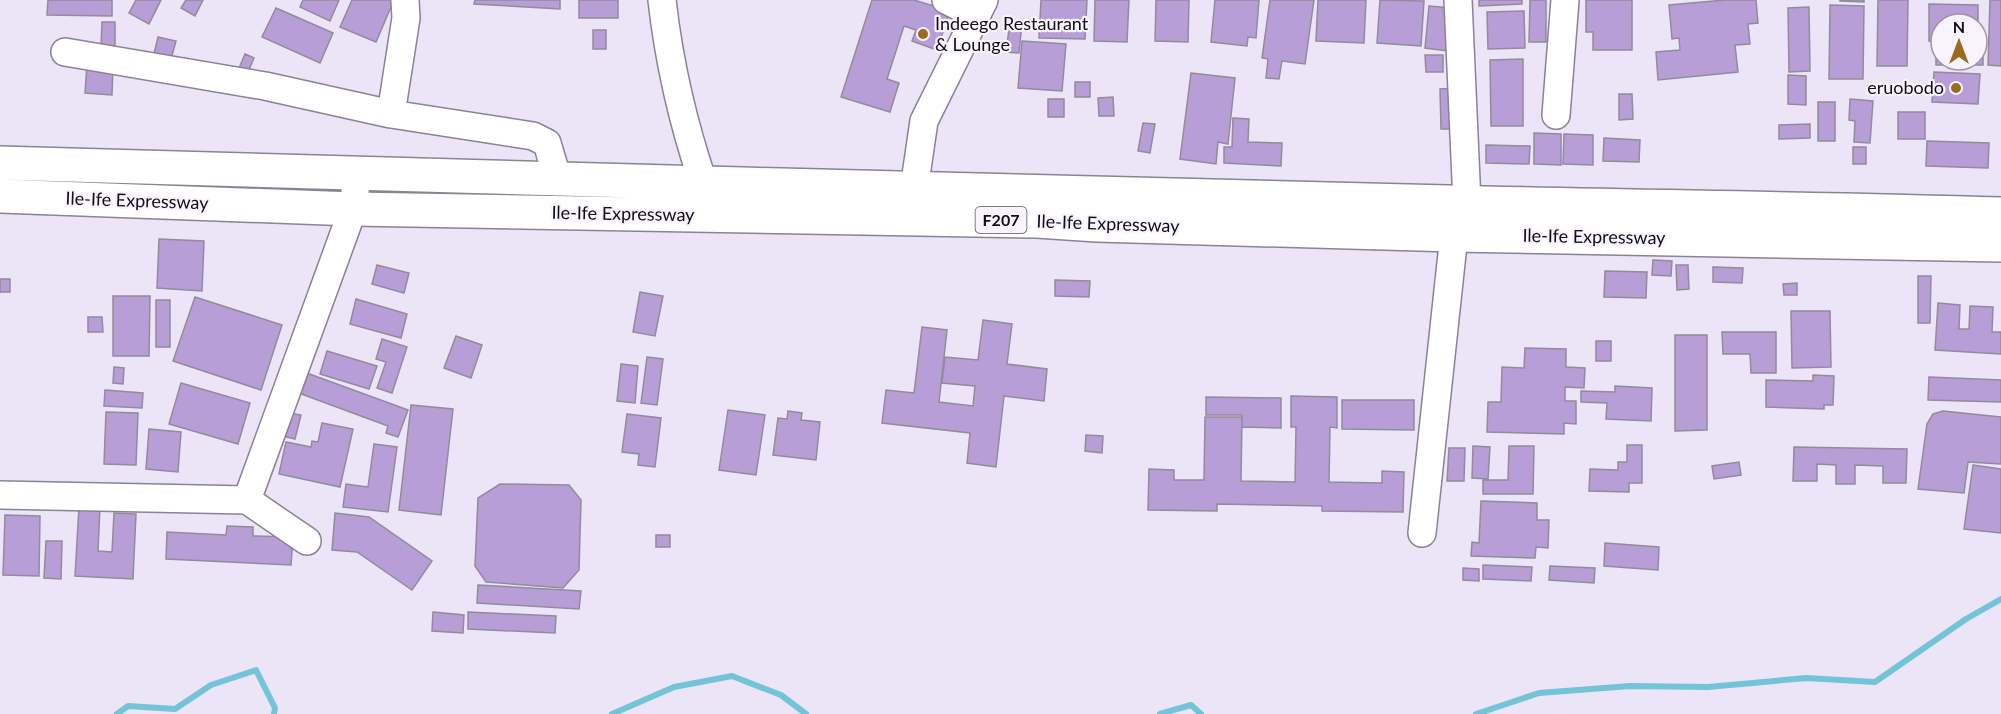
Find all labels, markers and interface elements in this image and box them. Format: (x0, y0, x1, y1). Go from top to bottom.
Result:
place label: Indeego Restaurant & Lounge (935, 12, 1089, 55)
north arrow (1929, 12, 1989, 72)
text: N (1953, 17, 1965, 36)
marker: Indeego Restaurant & Lounge (916, 27, 930, 41)
place label: eruobodo (1867, 76, 1944, 98)
marker: eruobodo (1949, 81, 1963, 95)
street label: Ile-Ife Expressway (65, 187, 210, 214)
street label: Ile-Ife Expressway (551, 201, 695, 225)
road number: F207 (976, 207, 1026, 233)
street label: Ile-Ife Expressway (1036, 210, 1181, 237)
street label: Ile-Ife Expressway (1522, 224, 1666, 248)

